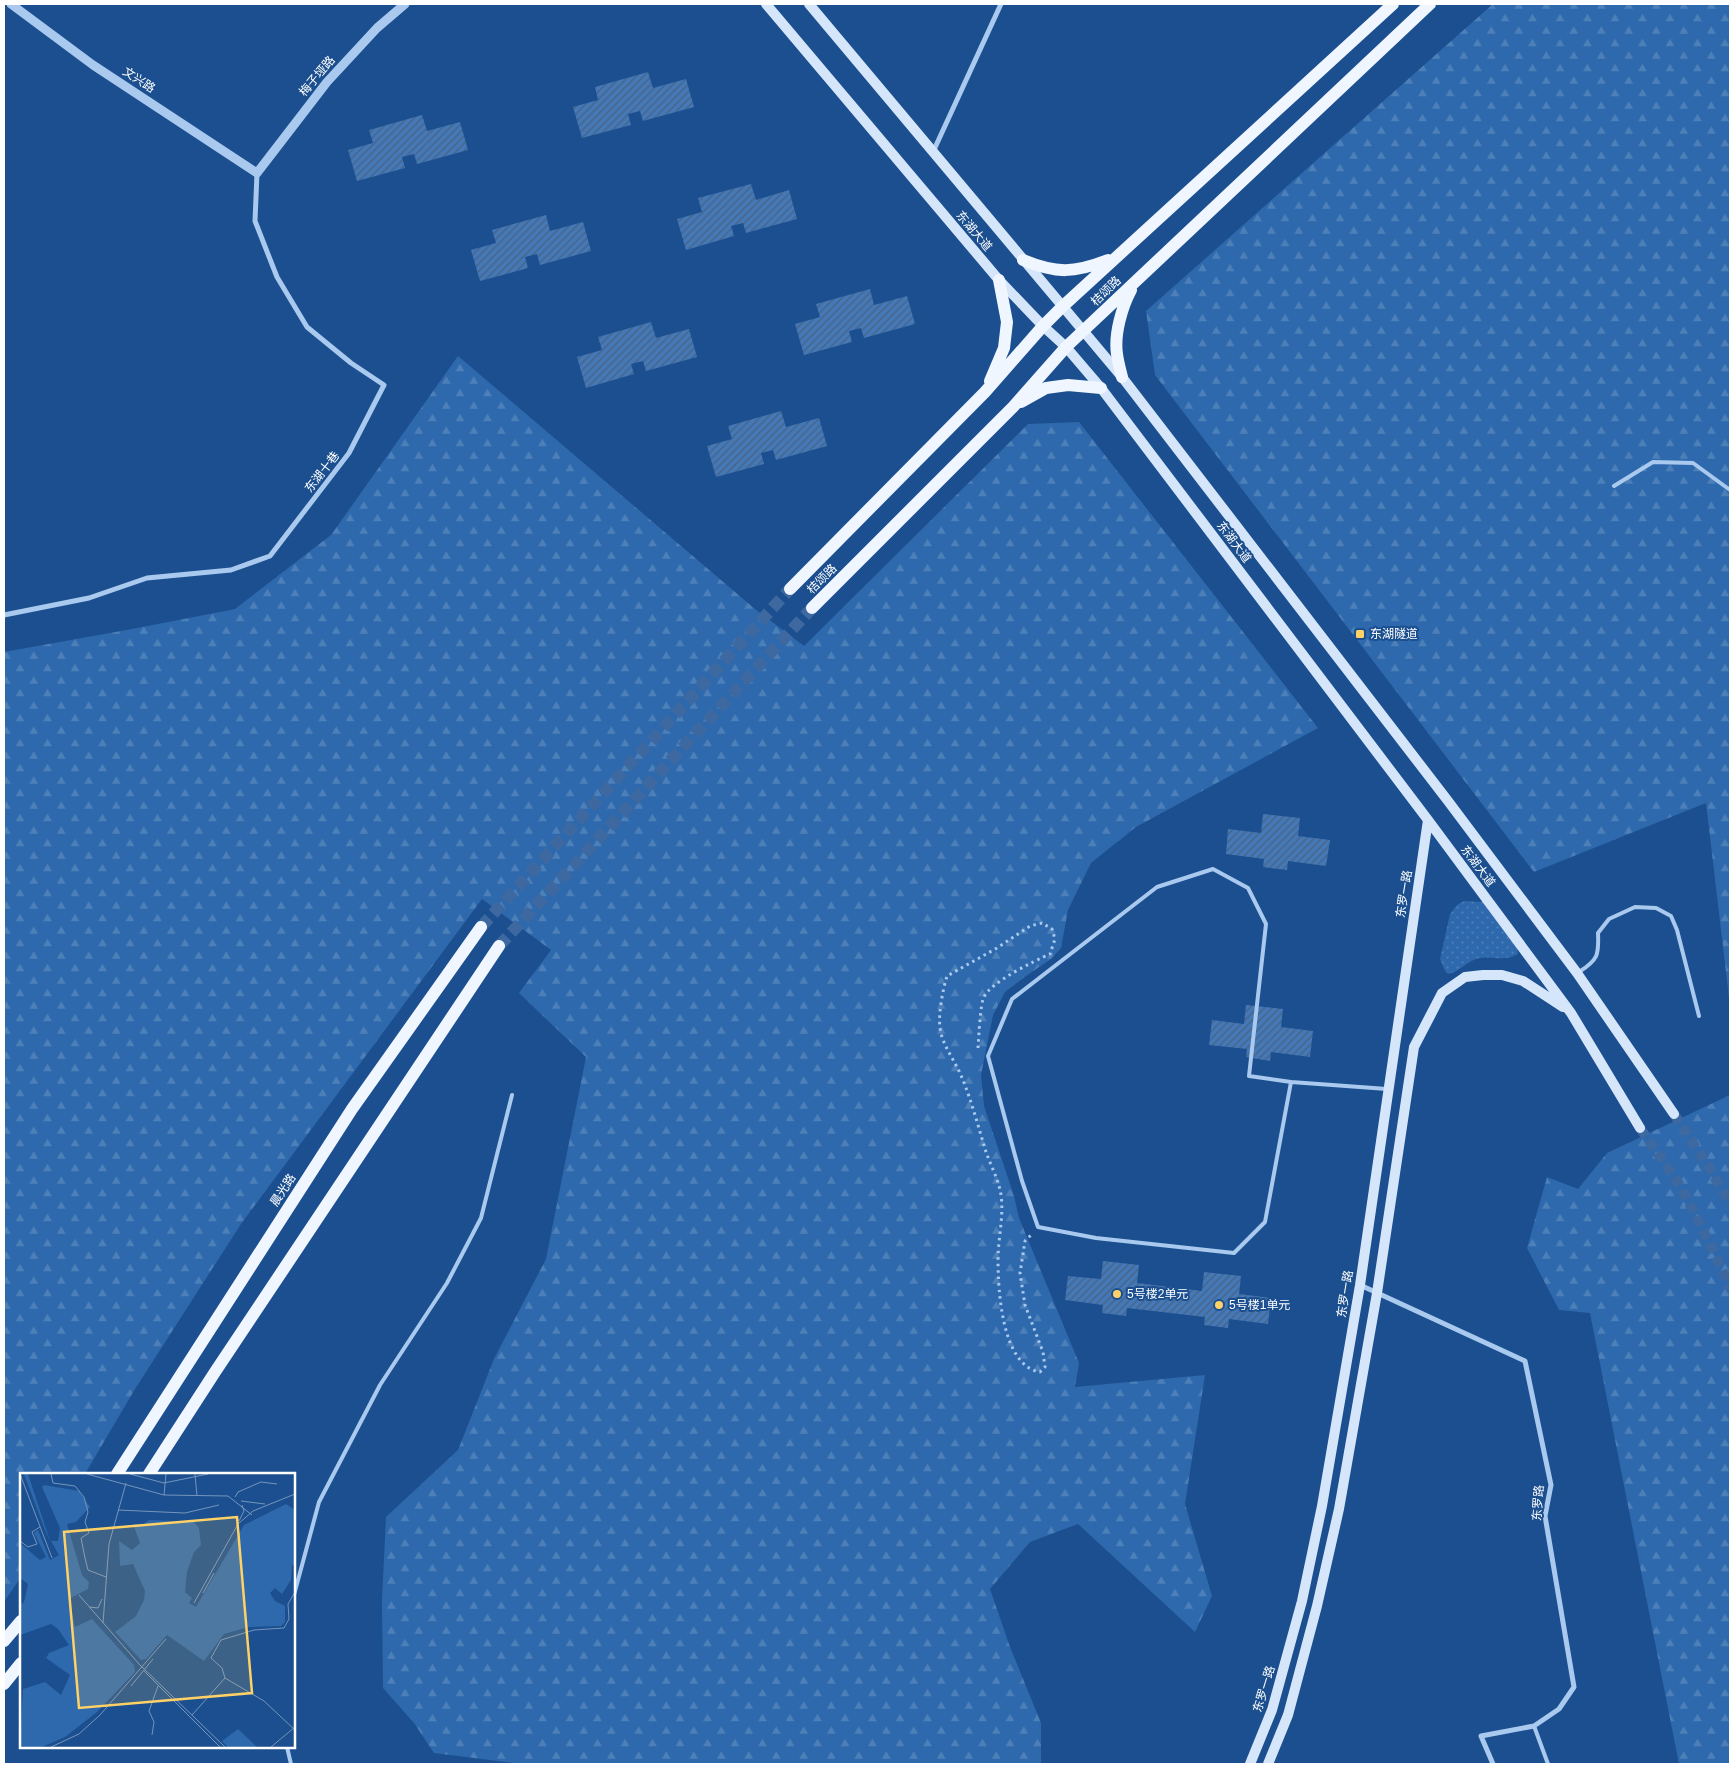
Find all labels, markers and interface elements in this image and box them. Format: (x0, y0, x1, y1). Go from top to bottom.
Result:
street label: 梅子垭路 (296, 53, 338, 99)
street label: 文兴路 (120, 64, 158, 96)
street label: 东湖大道 (953, 208, 995, 254)
street label: 桔颂路 (1088, 273, 1124, 309)
street label: 东湖十巷 (302, 449, 342, 495)
street label: 东湖大道 (1214, 519, 1254, 565)
street label: 桔颂路 (804, 561, 840, 597)
place label: 东湖隧道 (1370, 627, 1418, 641)
marker: 东湖隧道 (1354, 628, 1366, 640)
street label: 东湖大道 (1458, 843, 1498, 889)
street label: 东罗一路 (1393, 869, 1415, 919)
street label: 晨光路 (267, 1171, 299, 1209)
street label: 东罗一路 (1334, 1269, 1356, 1319)
place label: 5号楼2单元 (1127, 1287, 1188, 1301)
marker: 5号楼2单元 (1111, 1288, 1123, 1300)
place label: 5号楼1单元 (1229, 1298, 1290, 1312)
marker: 5号楼1单元 (1213, 1299, 1225, 1311)
inset map (20, 1473, 295, 1748)
street label: 东罗路 (1530, 1485, 1546, 1521)
street label: 东罗一路 (1250, 1664, 1278, 1714)

